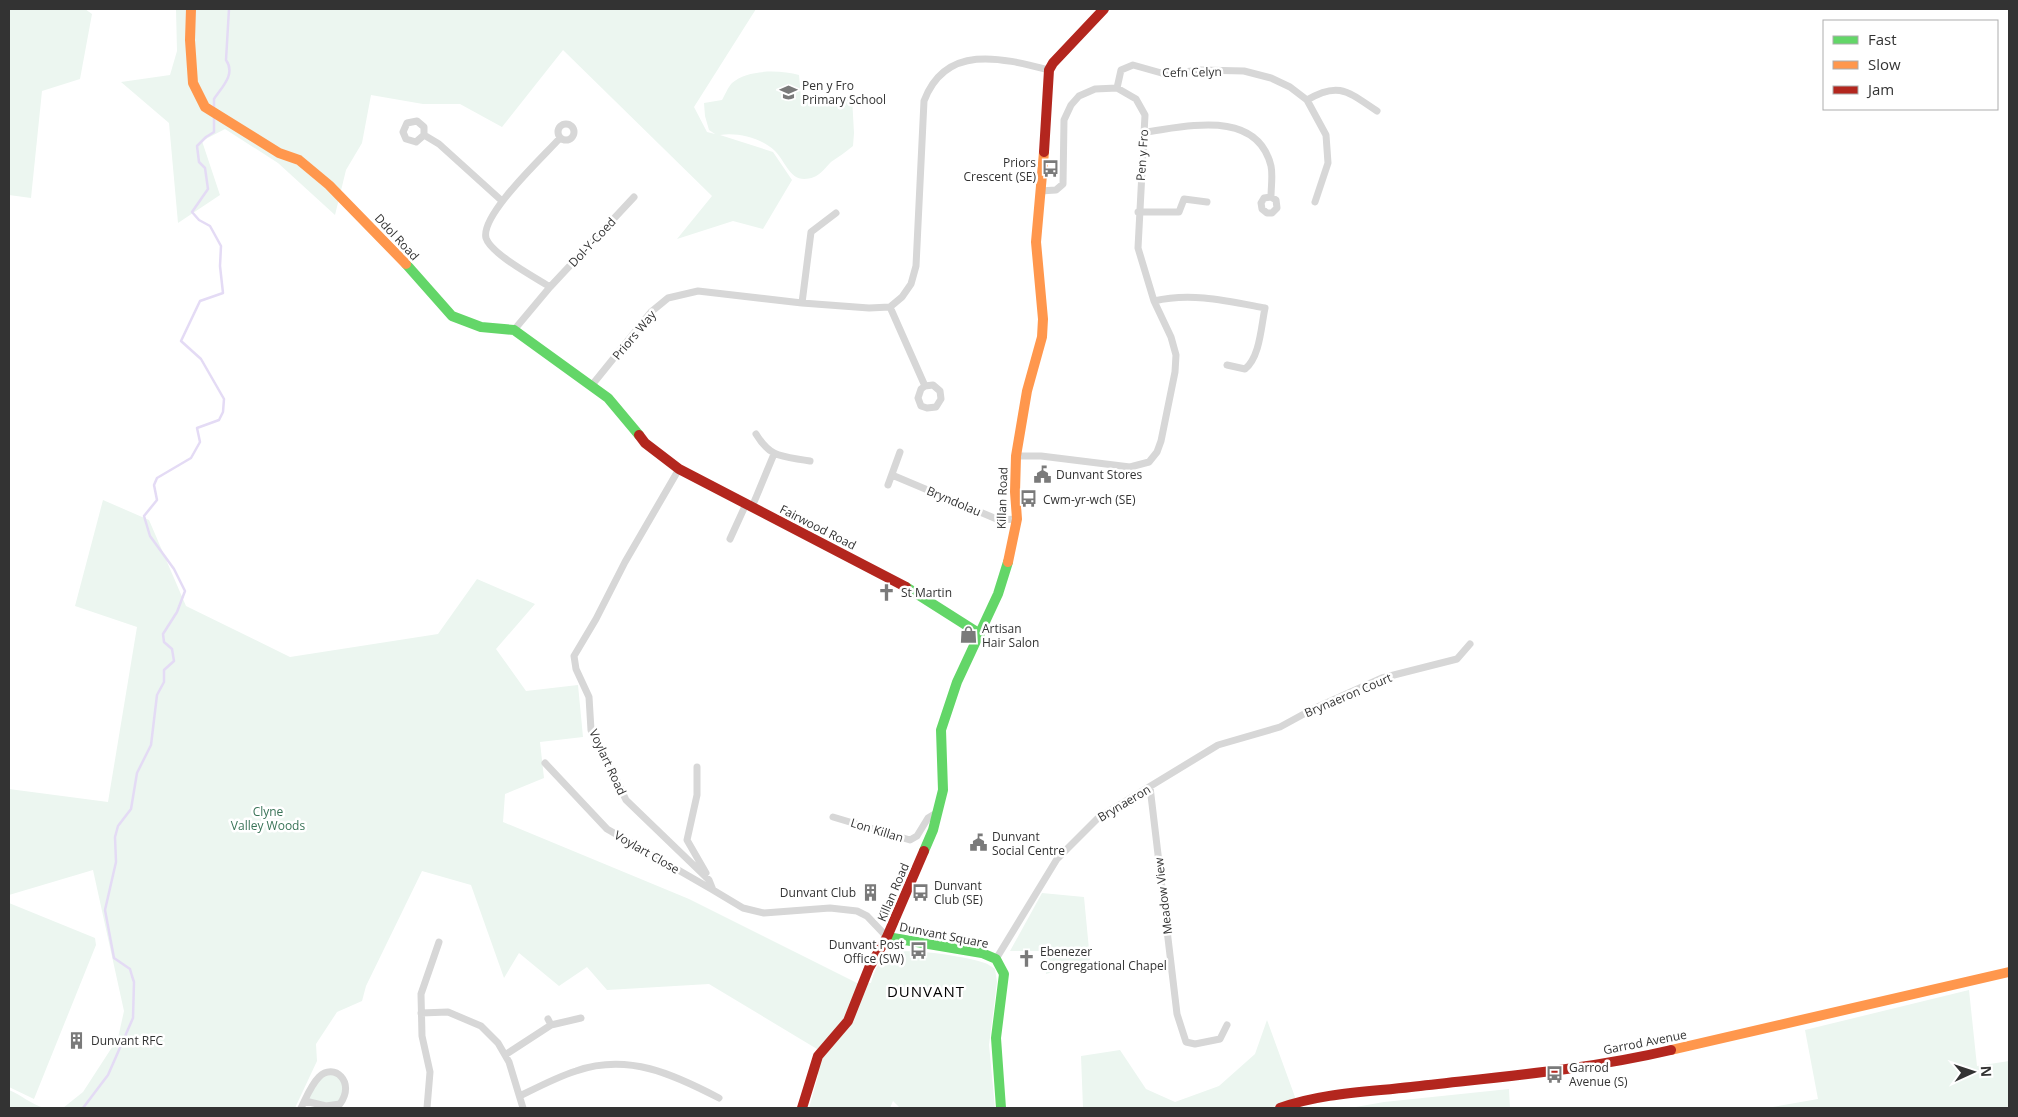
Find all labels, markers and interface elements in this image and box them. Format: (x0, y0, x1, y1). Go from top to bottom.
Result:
legend (1823, 20, 1998, 110)
text: Fast (1868, 29, 1897, 49)
text: Slow (1868, 54, 1901, 74)
street label: Cefn Celyn (1162, 63, 1222, 81)
place label: Pen y Fro Primary School (802, 77, 886, 108)
text: Jam (1866, 79, 1894, 99)
school or university icon: Pen y Fro Primary School (778, 82, 798, 102)
street label: Pen y Fro (1132, 129, 1152, 181)
place label: Priors Crescent (SE) (964, 154, 1036, 185)
bus stop icon: Priors Crescent (SE) (1040, 159, 1060, 179)
street label: Ddol Road (371, 210, 423, 264)
street label: Dol-Y-Coed (565, 213, 619, 271)
street label: Priors Way (608, 306, 660, 363)
public building icon: Dunvant Stores (1032, 464, 1052, 484)
place label: Dunvant Stores (1056, 466, 1143, 483)
street label: Killan Road (992, 467, 1012, 529)
street label: Bryndolau (924, 482, 984, 520)
bus stop icon: Cwm-yr-wch (SE) (1019, 489, 1039, 509)
place label: Cwm-yr-wch (SE) (1043, 491, 1136, 508)
street label: Fairwood Road (777, 500, 859, 554)
church icon: St Martin (877, 582, 897, 602)
place label: St Martin (901, 584, 952, 601)
place label: Artisan Hair Salon (982, 620, 1039, 651)
shop icon: Artisan Hair Salon (958, 625, 978, 645)
street label: Brynaeron Court (1302, 669, 1394, 721)
street label: Voylart Road (585, 726, 631, 798)
street label: Brynaeron (1094, 781, 1154, 825)
park label: Clyne Valley Woods (231, 803, 305, 834)
street label: Lon Killan (848, 814, 906, 846)
street label: Voylart Close (611, 826, 683, 878)
place label: Dunvant Social Centre (992, 828, 1065, 859)
public building icon: Dunvant Social Centre (968, 833, 988, 853)
street label: Meadow View (1150, 856, 1176, 935)
street label: Killan Road (873, 860, 913, 924)
place label: Dunvant Club (SE) (934, 877, 983, 908)
building icon: Dunvant Club (860, 882, 880, 902)
bus stop icon: Dunvant Club (SE) (910, 882, 930, 902)
place label: Dunvant Club (780, 884, 856, 901)
street label: Dunvant Square (898, 918, 990, 952)
place label: Dunvant Post Office (SW) (829, 936, 904, 967)
bus stop icon: Dunvant Post Office (SW) (908, 941, 928, 961)
place label: Ebenezer Congregational Chapel (1040, 943, 1167, 974)
church icon: Ebenezer Congregational Chapel (1016, 948, 1036, 968)
district label: DUNVANT (887, 981, 965, 1001)
street label: Garrod Avenue (1602, 1026, 1688, 1058)
building icon: Dunvant RFC (67, 1030, 87, 1050)
place label: Dunvant RFC (91, 1032, 163, 1049)
north arrow (1948, 1047, 1998, 1097)
place label: Garrod Avenue (S) (1569, 1059, 1628, 1090)
bus stop icon: Garrod Avenue (S) (1545, 1064, 1565, 1084)
text: N (1977, 1065, 1996, 1077)

